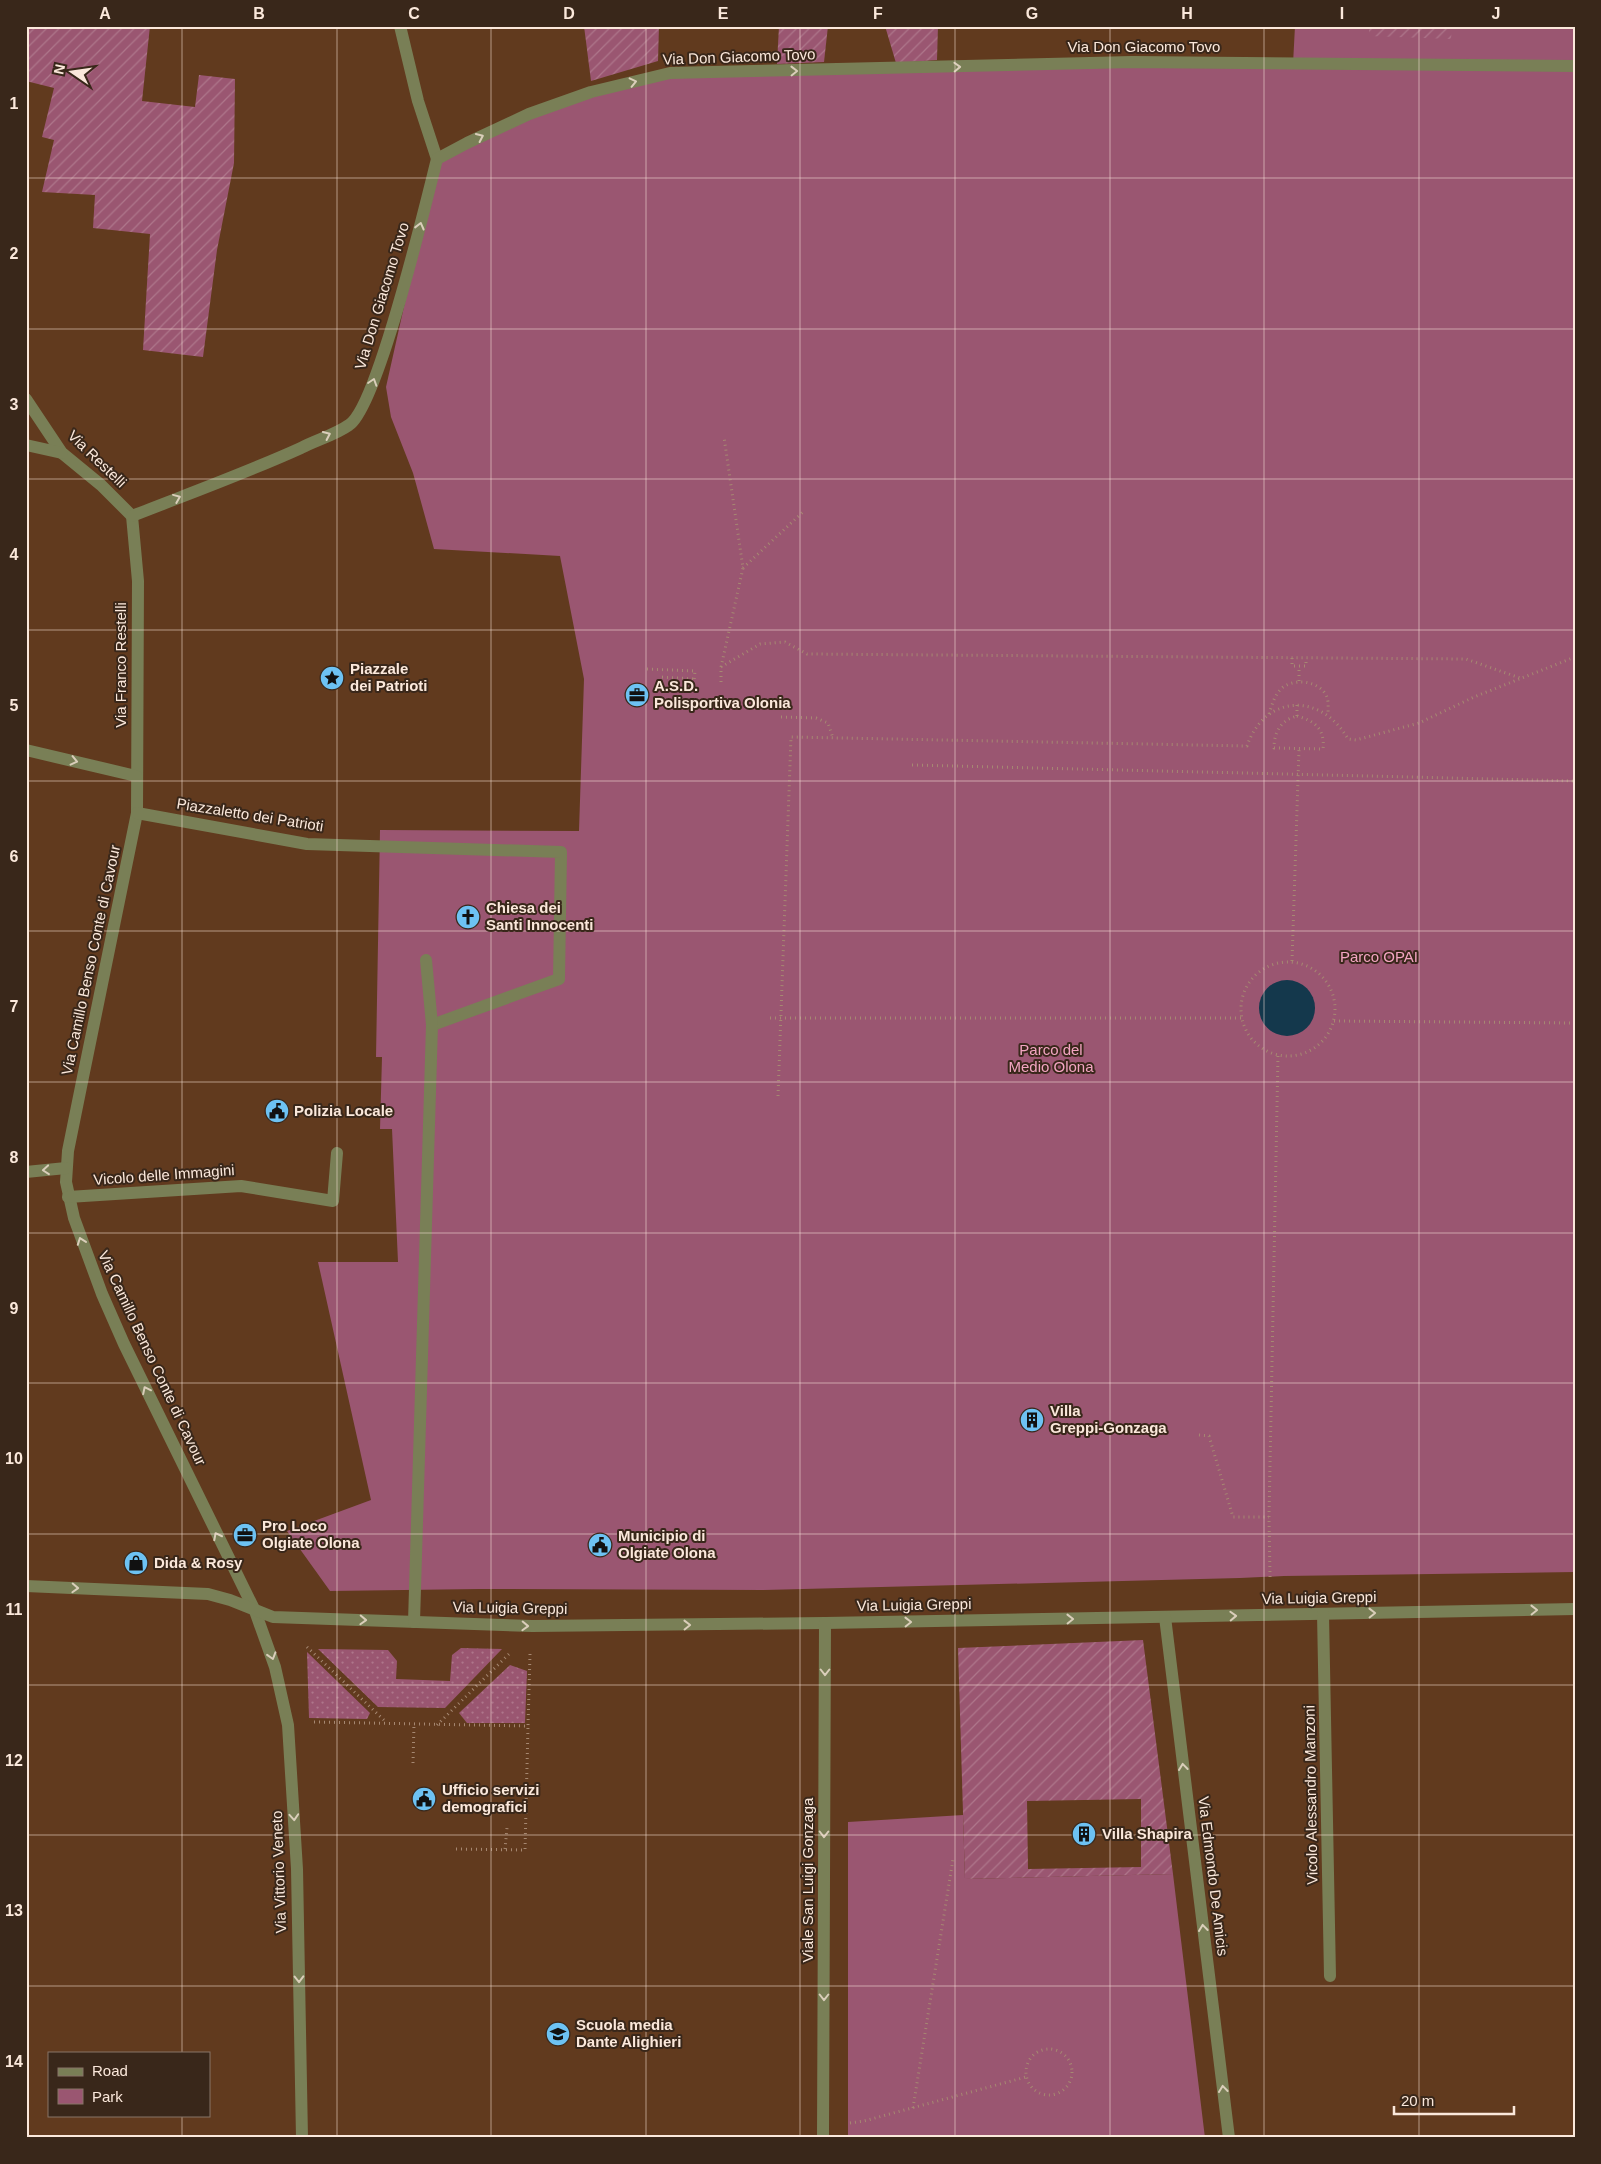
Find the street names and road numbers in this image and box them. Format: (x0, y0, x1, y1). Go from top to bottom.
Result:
street label: Via Don Giacomo Tovo (1068, 38, 1220, 55)
street label: Via Don Giacomo Tovo (662, 45, 816, 68)
street label: Via Don Giacomo Tovo (351, 220, 412, 371)
street label: Via Restelli (65, 427, 130, 491)
street label: Via Franco Restelli (112, 602, 129, 728)
street label: Piazzaletto dei Patrioti (175, 795, 325, 835)
street label: Via Camillo Benso Conte di Cavour (58, 843, 123, 1077)
street label: Vicolo delle Immagini (93, 1161, 235, 1188)
street label: Via Camillo Benso Conte di Cavour (95, 1248, 210, 1468)
street label: Via Luigia Greppi (1261, 1588, 1377, 1607)
street label: Via Luigia Greppi (856, 1595, 972, 1614)
street label: Via Luigia Greppi (452, 1598, 568, 1617)
street label: Vicolo Alessandro Manzoni (1300, 1705, 1321, 1885)
street label: Via Edmondo De Amicis (1195, 1795, 1232, 1957)
street label: Viale San Luigi Gonzaga (799, 1797, 816, 1962)
street label: Via Vittorio Veneto (268, 1810, 289, 1934)

